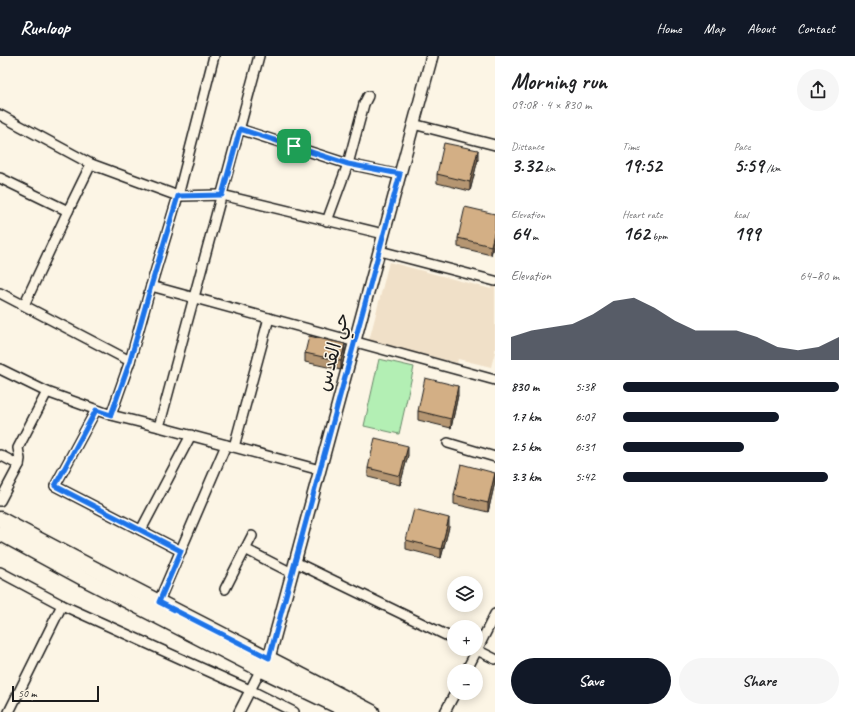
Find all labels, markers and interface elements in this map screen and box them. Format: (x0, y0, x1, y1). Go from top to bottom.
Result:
text: Runloop (20, 16, 70, 40)
text: Home (656, 20, 682, 37)
text: Map (704, 20, 725, 37)
text: About (747, 20, 775, 37)
text: Contact (797, 20, 835, 37)
text: Morning run (511, 68, 607, 96)
button: share (797, 69, 839, 111)
text: 09:08 · 4 × 830 m (511, 97, 592, 113)
pin (277, 129, 311, 163)
icon: arrive (283, 135, 305, 157)
text: Distance (511, 139, 544, 153)
text: Time (622, 139, 639, 153)
text: Pace (734, 139, 751, 153)
text: 3.32 (511, 153, 542, 178)
text: 19:52 (622, 153, 662, 178)
text: 5:59 (734, 153, 764, 178)
text: km (542, 161, 555, 175)
text: /km (764, 161, 781, 175)
text: Elevation (511, 207, 545, 221)
text: Heart rate (622, 207, 662, 221)
text: kcal (734, 207, 748, 221)
text: 64 (511, 221, 529, 246)
text: 162 (622, 221, 650, 246)
text: 199 (734, 221, 760, 246)
text: m (529, 229, 538, 243)
text: bpm (650, 229, 668, 243)
text: Elevation (511, 268, 551, 284)
text: 64–80 m (799, 268, 839, 284)
street label: حي القدس (311, 310, 359, 395)
text: 830 m (511, 379, 539, 395)
text: 5:38 (575, 379, 595, 395)
text: 1.7 km (511, 409, 541, 425)
text: 6:07 (575, 409, 595, 425)
text: 2.5 km (511, 439, 541, 455)
text: 6:31 (575, 439, 595, 455)
text: 3.3 km (511, 469, 541, 485)
text: 5:42 (575, 469, 595, 485)
map controls (447, 576, 483, 700)
button: layers (447, 576, 483, 612)
button: + (447, 620, 483, 656)
button: Save (511, 658, 671, 704)
button: Share (679, 658, 839, 704)
button: − (447, 664, 483, 700)
scale bar (12, 684, 99, 703)
text: 50 m (18, 686, 37, 700)

